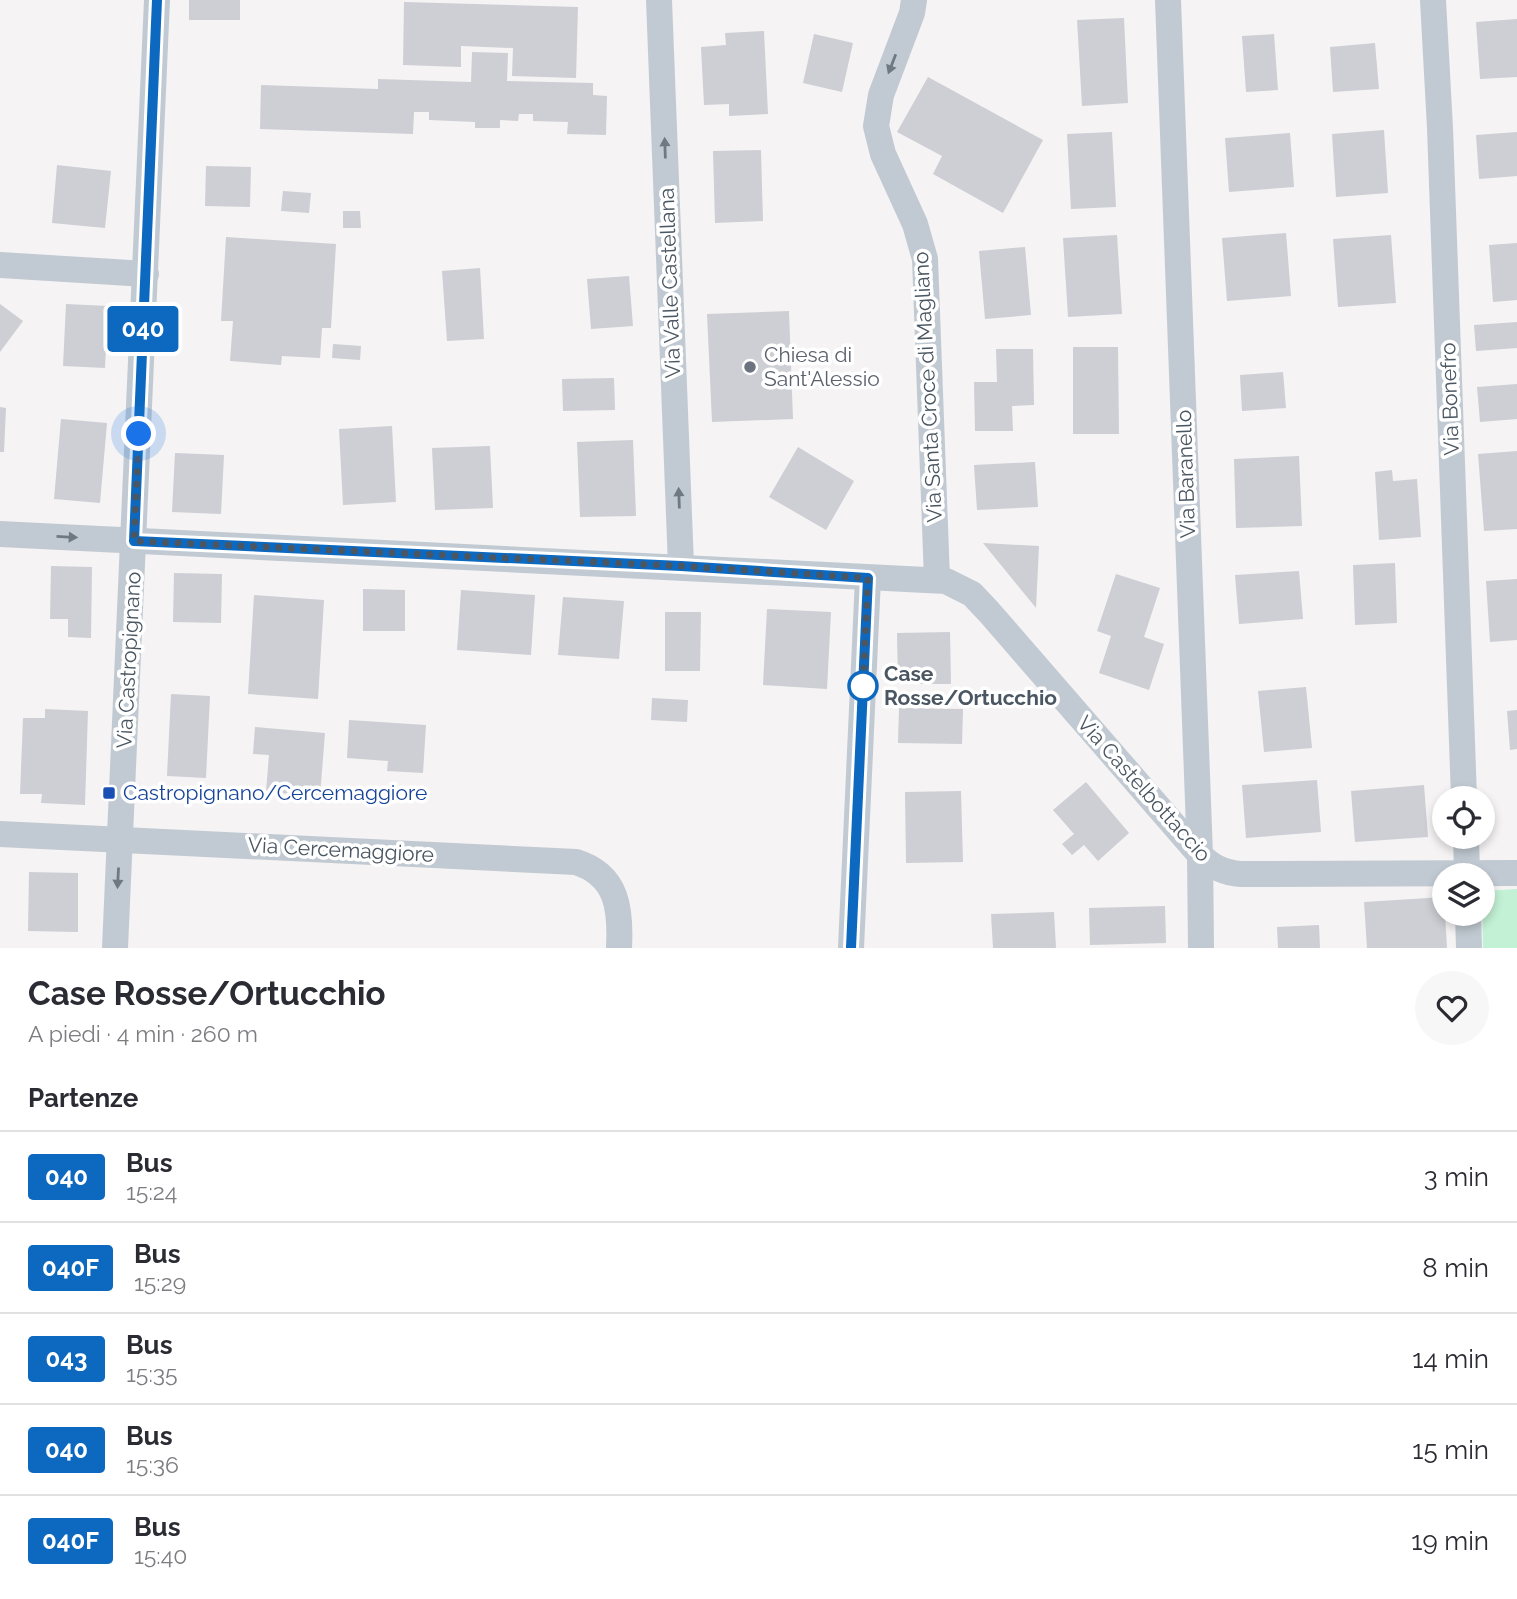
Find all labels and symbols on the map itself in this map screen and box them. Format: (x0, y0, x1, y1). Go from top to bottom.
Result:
one-way arrow (886, 54, 897, 75)
one-way arrow (659, 137, 671, 159)
street label: Via Valle Castellana (654, 187, 685, 379)
street label: Via Santa Croce di Magliano (908, 251, 947, 523)
line badge: 040 (103, 306, 183, 352)
place label: Chiesa di Sant'Alessio (764, 342, 880, 391)
street label: Via Bonefro (1435, 342, 1464, 456)
marker: Chiesa di Sant'Alessio (742, 359, 758, 375)
street label: Via Baranello (1171, 409, 1200, 539)
your location (121, 416, 156, 451)
one-way arrow (673, 486, 684, 508)
one-way arrow (56, 532, 78, 543)
street label: Via Castropignano (111, 571, 146, 749)
place label: Case Rosse/Ortucchio (884, 661, 1057, 710)
marker: Case Rosse/Ortucchio (848, 671, 878, 701)
street label: Via Castelbottaccio (1072, 711, 1216, 867)
place label: Castropignano/Cercemaggiore (123, 780, 427, 805)
marker: Castropignano/Cercemaggiore (101, 785, 117, 801)
street label: Via Cercemaggiore (247, 832, 435, 867)
one-way arrow (112, 867, 123, 889)

